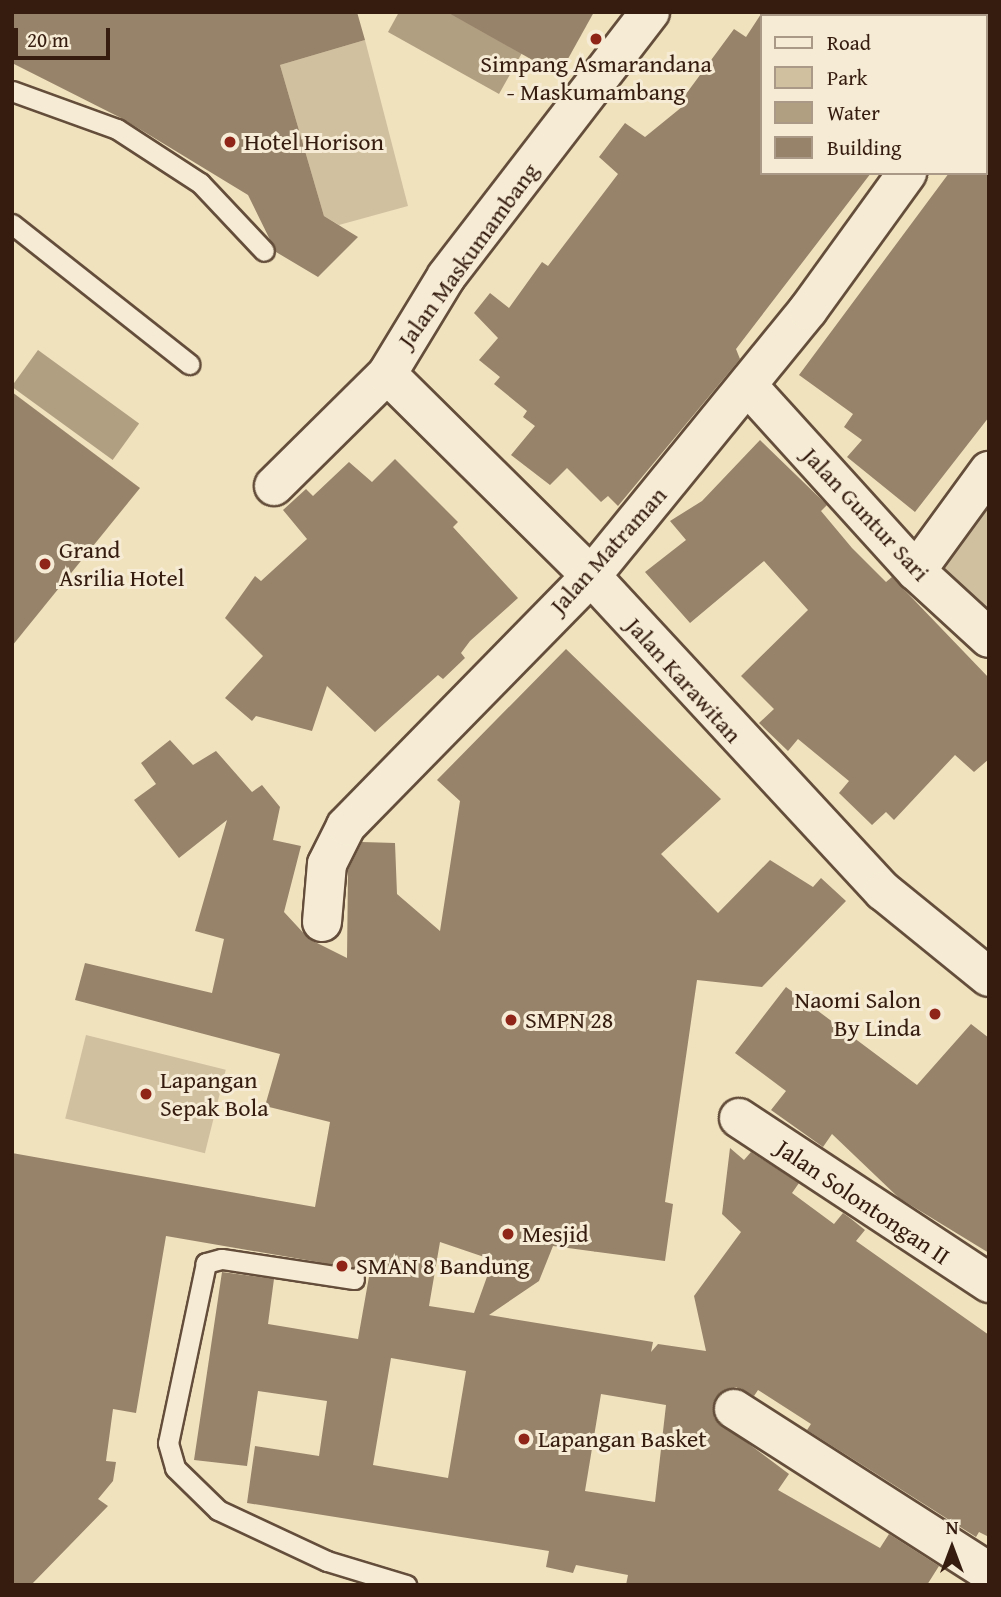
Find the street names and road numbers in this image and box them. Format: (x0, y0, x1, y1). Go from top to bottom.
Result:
street label: Jalan Maskumambang (391, 157, 545, 353)
street label: Jalan Guntur Sari (797, 441, 935, 587)
street label: Jalan Matraman (544, 481, 672, 619)
street label: Jalan Karawitan (620, 611, 748, 749)
street label: Jalan Solontongan II (771, 1133, 955, 1271)

